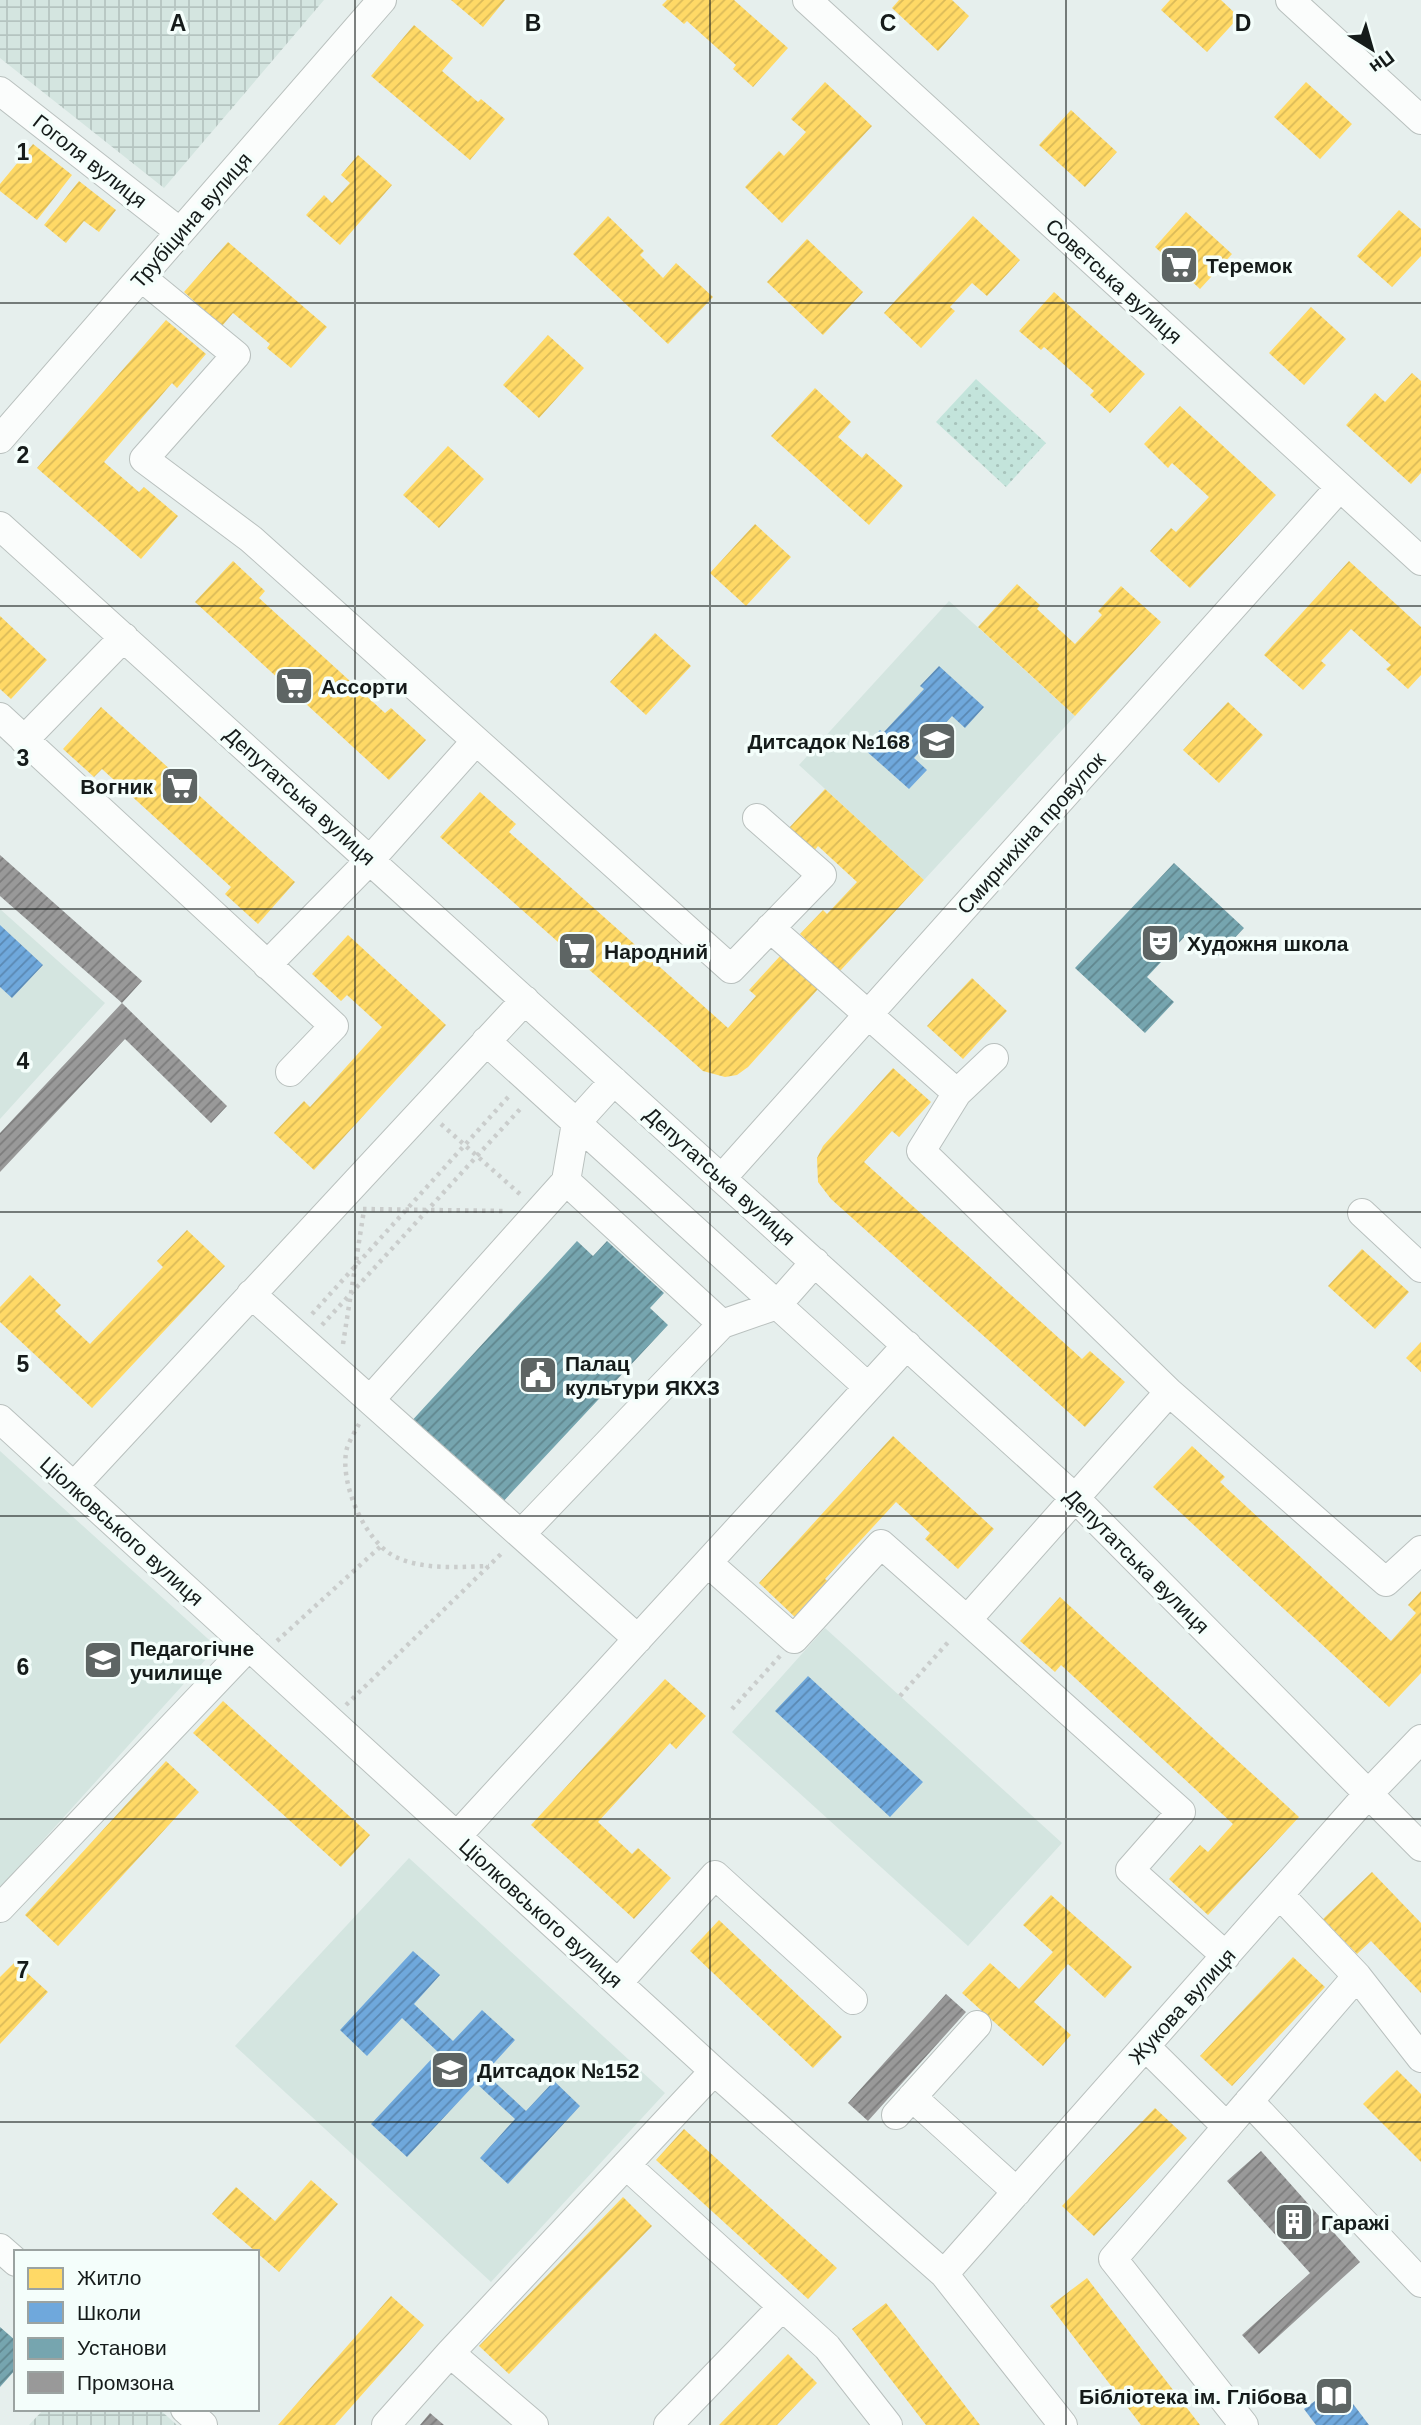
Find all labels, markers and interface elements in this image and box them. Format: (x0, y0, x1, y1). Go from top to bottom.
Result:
text: A (170, 10, 186, 36)
text: B (525, 10, 541, 36)
text: C (880, 10, 896, 36)
text: D (1235, 10, 1251, 36)
north arrow (1337, 14, 1407, 84)
text: Пн (1366, 46, 1398, 78)
street label: Гоголя вулиця (29, 110, 151, 212)
text: 1 (17, 139, 30, 165)
street label: Трубіцина вулиця (126, 148, 256, 292)
street label: Советська вулиця (1041, 214, 1187, 348)
supermarket icon: Теремок (1158, 244, 1200, 286)
place label: Теремок (1206, 254, 1293, 277)
text: 2 (17, 442, 29, 468)
supermarket icon: Ассорти (273, 665, 315, 707)
place label: Ассорти (321, 675, 408, 698)
school or university icon: Дитсадок №168 (916, 720, 958, 762)
street label: Депутатська вулиця (220, 722, 380, 870)
place label: Дитсадок №168 (748, 730, 910, 753)
text: 3 (17, 745, 29, 771)
street label: Смирнихіна провулок (952, 747, 1110, 919)
supermarket icon: Вогник (159, 765, 201, 807)
place label: Вогник (80, 775, 153, 798)
theatre icon: Художня школа (1139, 922, 1181, 964)
supermarket icon: Народний (556, 930, 598, 972)
place label: Художня школа (1187, 932, 1349, 955)
place label: Народний (604, 940, 708, 963)
text: 4 (17, 1048, 30, 1074)
street label: Депутатська вулиця (640, 1102, 800, 1250)
text: 5 (17, 1351, 30, 1377)
place label: Палац культури ЯКХЗ (565, 1352, 720, 1399)
public building icon: Палац культури ЯКХЗ (517, 1354, 559, 1396)
street label: Ціолковського вулиця (36, 1452, 208, 1610)
street label: Депутатська вулиця (1060, 1484, 1214, 1638)
place label: Педагогічне училище (130, 1637, 254, 1684)
school or university icon: Педагогічне училище (82, 1639, 124, 1681)
text: 6 (17, 1654, 29, 1680)
street label: Ціолковського вулиця (455, 1834, 627, 1992)
street label: Жукова вулиця (1124, 1944, 1240, 2068)
text: 7 (17, 1957, 29, 1983)
school or university icon: Дитсадок №152 (429, 2049, 471, 2091)
place label: Дитсадок №152 (477, 2059, 639, 2082)
building icon: Гаражі (1273, 2201, 1315, 2243)
place label: Гаражі (1321, 2211, 1390, 2234)
legend (14, 2250, 259, 2411)
text: Житло (77, 2266, 141, 2289)
text: Школи (77, 2301, 141, 2324)
text: Установи (77, 2336, 167, 2359)
text: Промзона (77, 2371, 174, 2394)
library icon: Бібліотека ім. Глібова (1313, 2375, 1355, 2417)
place label: Бібліотека ім. Глібова (1079, 2385, 1307, 2408)

